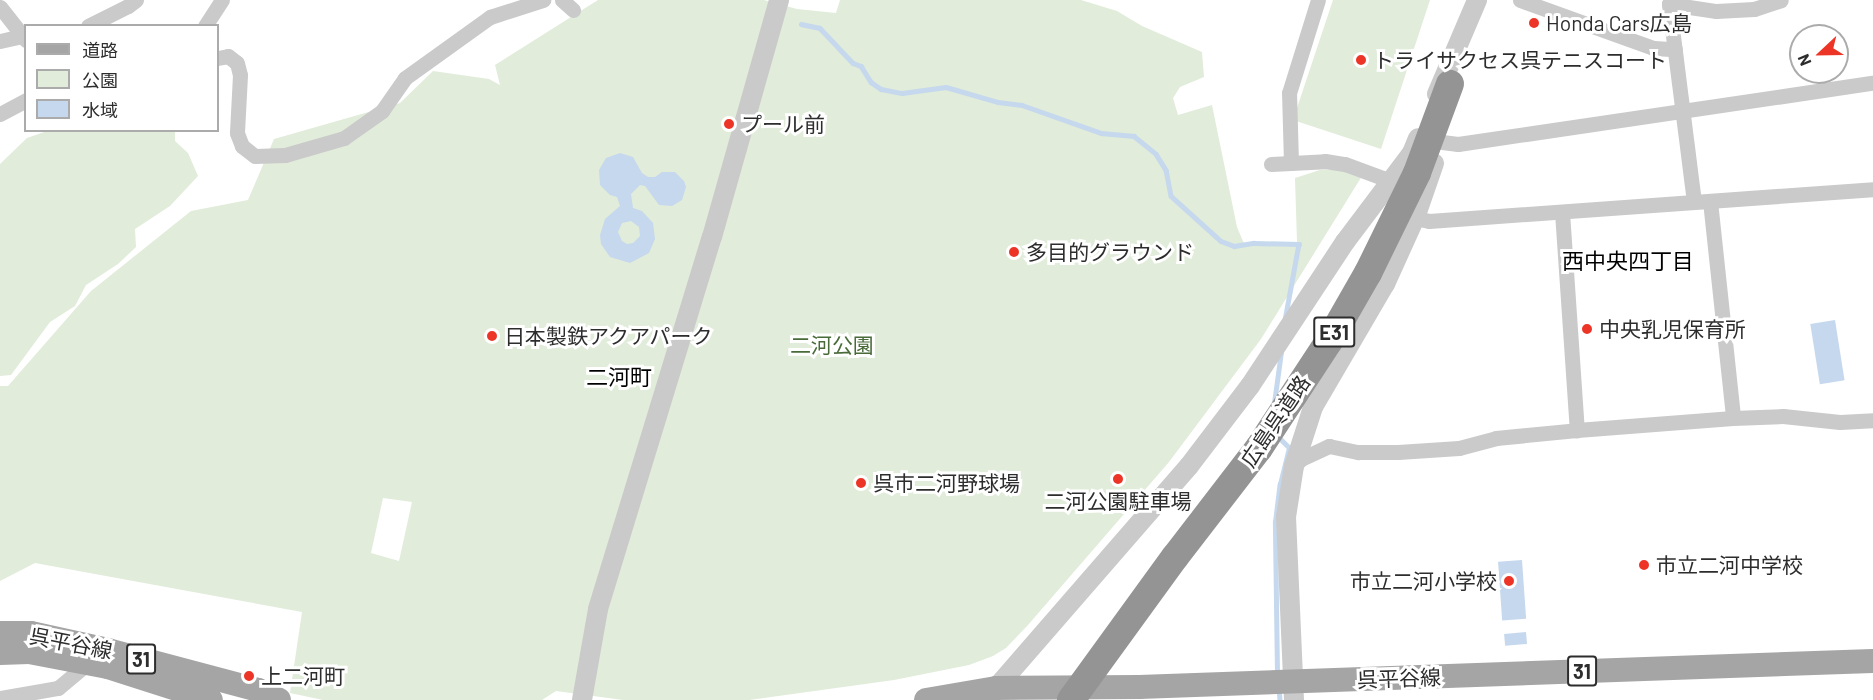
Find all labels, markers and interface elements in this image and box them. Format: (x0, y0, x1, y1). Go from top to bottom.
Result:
place label: Honda Cars広島 (1546, 10, 1692, 36)
marker: Honda Cars広島 (1527, 16, 1541, 30)
legend (24, 24, 219, 132)
north arrow (1789, 24, 1849, 84)
text: 道路 (82, 39, 118, 61)
place label: トライサクセス呉テニスコート (1373, 47, 1667, 73)
text: N (1793, 52, 1815, 69)
marker: トライサクセス呉テニスコート (1354, 53, 1368, 67)
text: 公園 (82, 69, 118, 91)
text: 水域 (82, 99, 118, 121)
place label: プール前 (741, 111, 825, 137)
marker: プール前 (722, 117, 736, 131)
place label: 多目的グラウンド (1026, 239, 1194, 265)
marker: 多目的グラウンド (1007, 245, 1021, 259)
district label: 西中央四丁目 (1562, 248, 1694, 274)
road number: E31 (1313, 315, 1355, 349)
place label: 中央乳児保育所 (1599, 316, 1746, 342)
marker: 中央乳児保育所 (1580, 322, 1594, 336)
place label: 日本製鉄アクアパーク (504, 323, 714, 349)
marker: 日本製鉄アクアパーク (485, 329, 499, 343)
park label: 二河公園 (790, 332, 874, 358)
district label: 二河町 (586, 364, 652, 390)
street label: 広島呉道路 (1235, 370, 1315, 472)
place label: 呉市二河野球場 (873, 470, 1020, 496)
marker: 二河公園駐車場 (1111, 472, 1125, 486)
marker: 呉市二河野球場 (854, 476, 868, 490)
place label: 二河公園駐車場 (1045, 488, 1191, 514)
place label: 市立二河中学校 (1656, 552, 1803, 578)
marker: 市立二河中学校 (1637, 558, 1651, 572)
place label: 市立二河小学校 (1350, 568, 1497, 594)
marker: 市立二河小学校 (1502, 574, 1516, 588)
street label: 呉平谷線 (27, 623, 115, 663)
road number: 31 (126, 642, 156, 676)
road number: 31 (1567, 654, 1597, 688)
place label: 上二河町 (261, 663, 345, 689)
street label: 呉平谷線 (1357, 664, 1441, 692)
marker: 上二河町 (242, 669, 256, 683)

